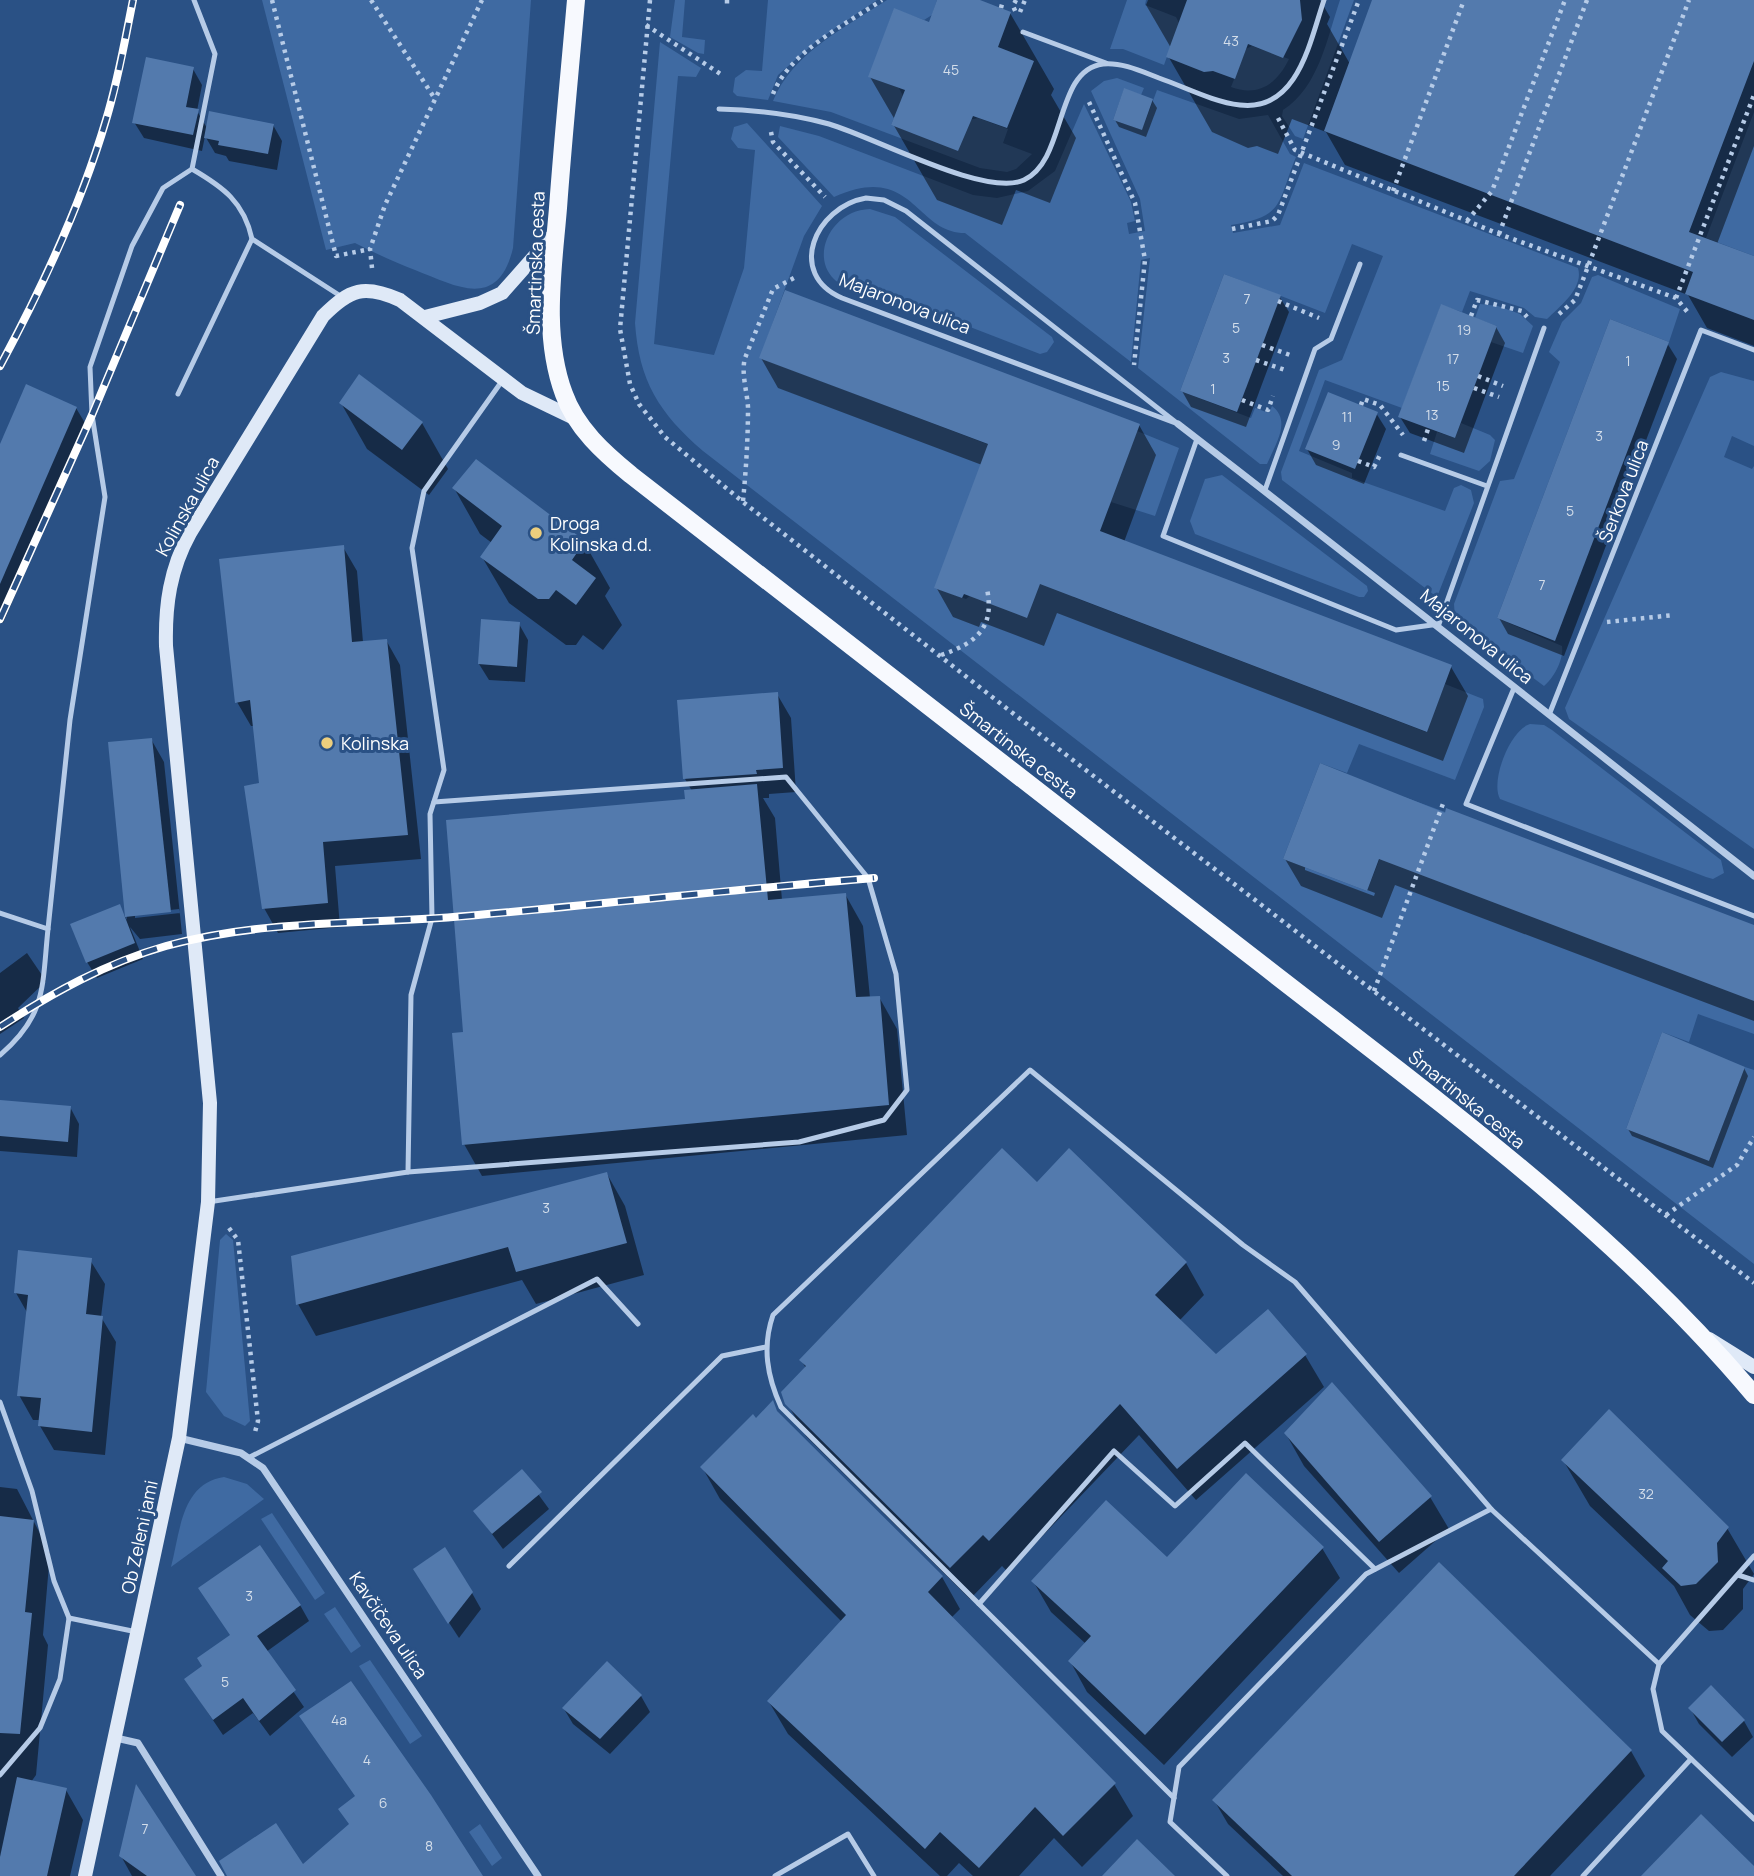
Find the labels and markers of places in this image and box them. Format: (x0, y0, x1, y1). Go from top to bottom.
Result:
place label: Droga Kolinska d.d. (550, 511, 652, 556)
marker: Droga Kolinska d.d. (528, 525, 544, 541)
place label: Kolinska (341, 731, 409, 755)
marker: Kolinska (319, 735, 335, 751)

